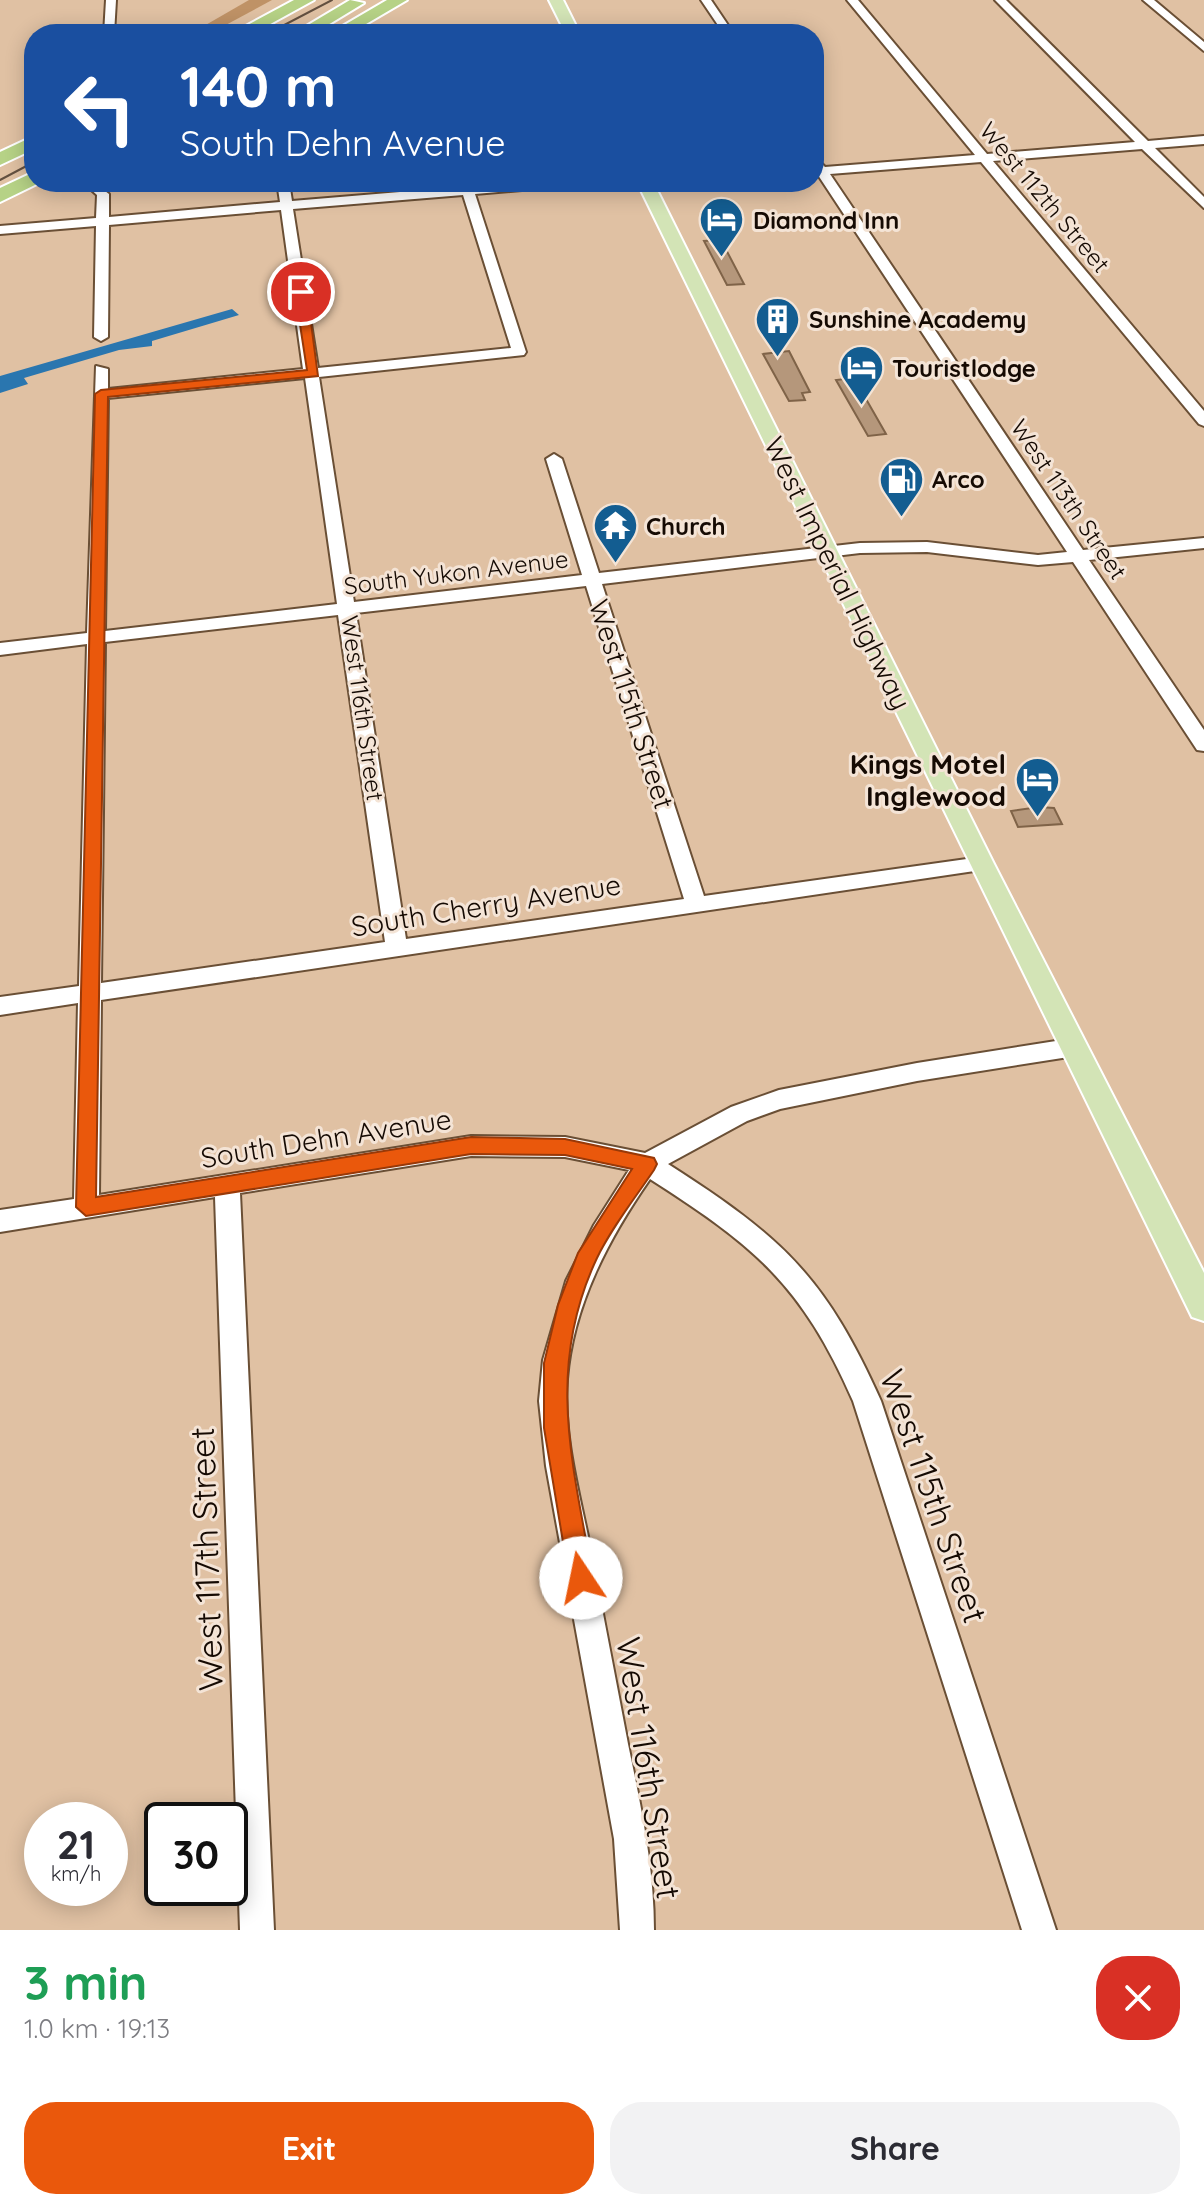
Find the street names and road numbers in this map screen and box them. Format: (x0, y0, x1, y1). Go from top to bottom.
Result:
street label: West 112th Street (973, 116, 1117, 278)
street label: West 113th Street (1004, 413, 1134, 585)
street label: West Imperial Highway (757, 431, 919, 715)
street label: South Yukon Avenue (342, 543, 570, 601)
street label: West 115th Street (582, 595, 682, 813)
street label: West 116th Street (335, 613, 391, 803)
street label: South Cherry Avenue (349, 866, 623, 944)
street label: South Dehn Avenue (198, 1101, 454, 1175)
street label: West 115th Street (871, 1364, 997, 1628)
street label: West 117th Street (180, 1426, 232, 1692)
street label: West 116th Street (607, 1634, 691, 1902)

